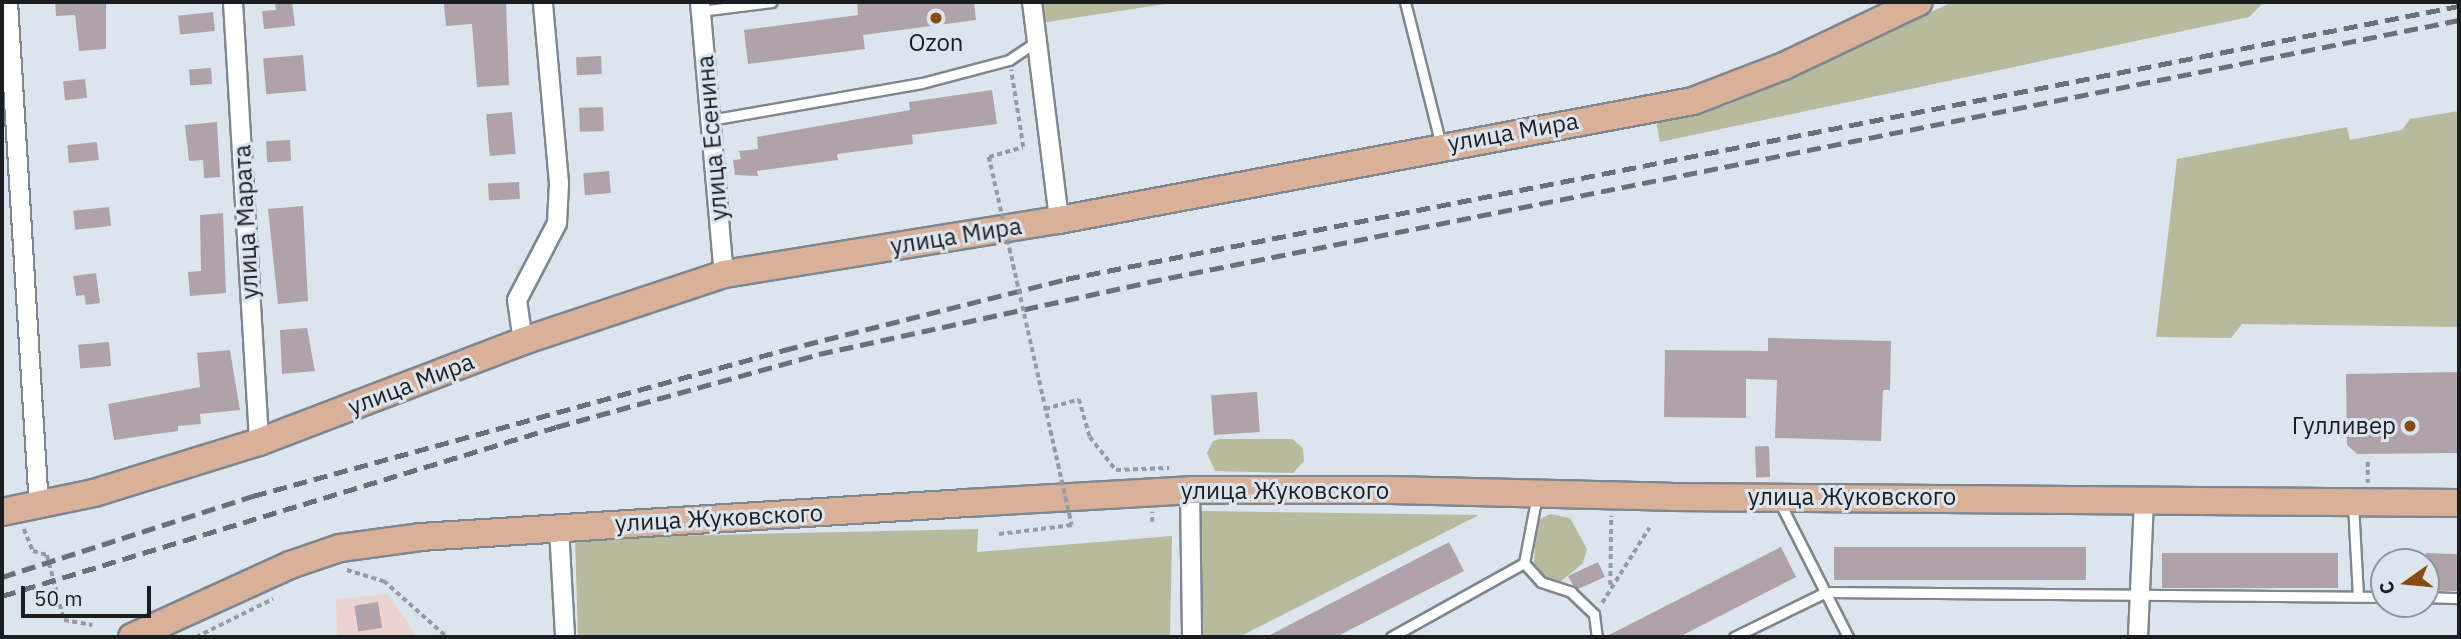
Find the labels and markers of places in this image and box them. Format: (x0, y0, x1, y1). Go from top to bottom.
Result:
marker: Ozon (928, 10, 944, 26)
place label: Ozon (909, 29, 963, 57)
place label: Гулливер (2292, 412, 2396, 440)
marker: Гулливер (2402, 418, 2418, 434)

